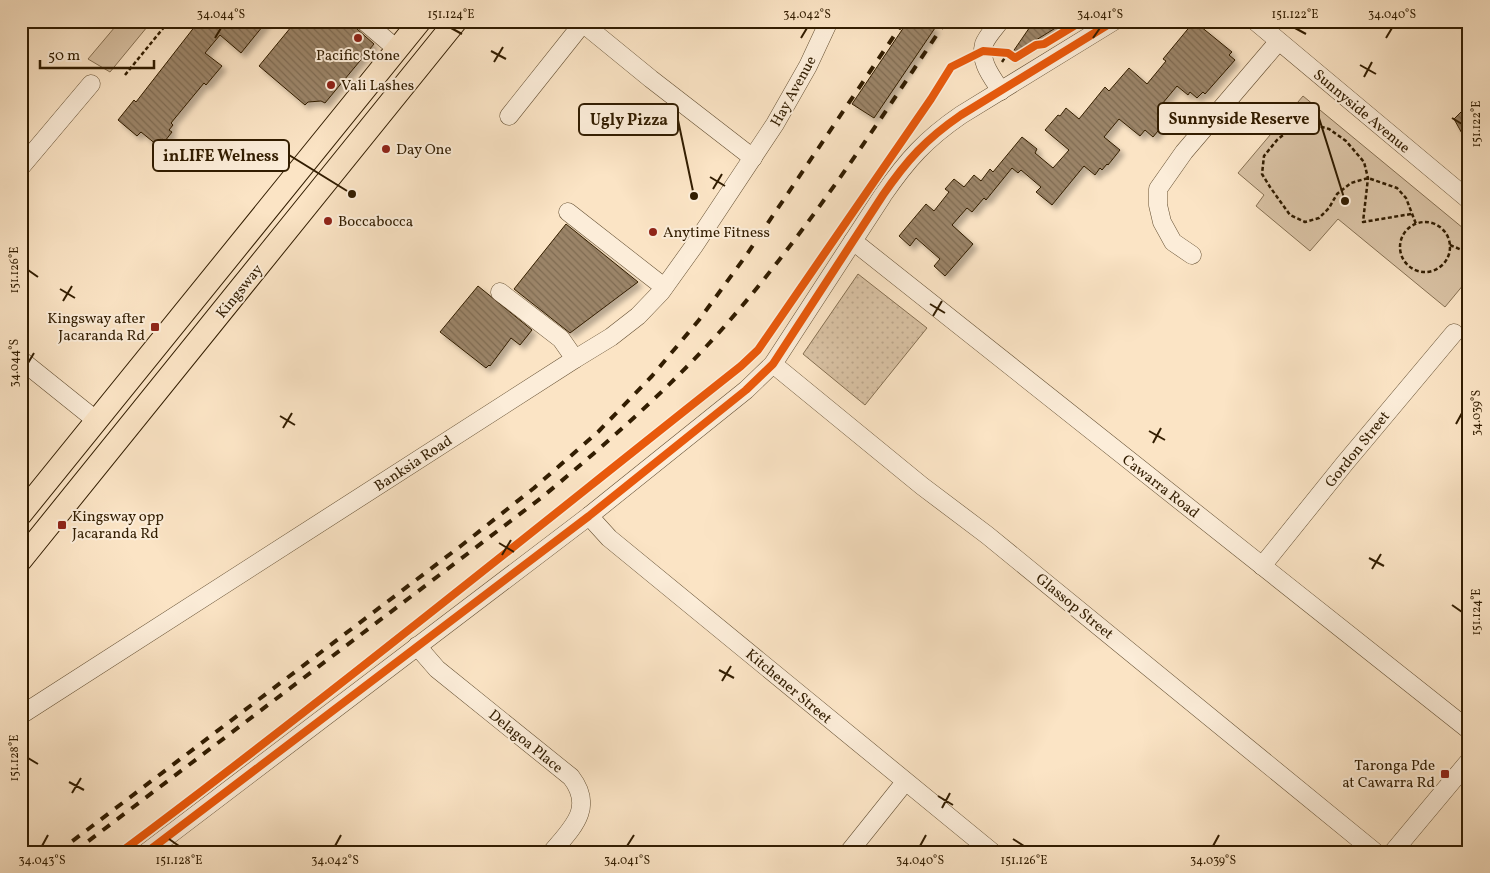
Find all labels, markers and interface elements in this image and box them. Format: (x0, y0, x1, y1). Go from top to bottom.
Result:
text: 34.044°S (197, 7, 245, 23)
text: 151.124°E (427, 7, 475, 23)
text: 34.042°S (783, 7, 831, 23)
text: 34.041°S (1077, 7, 1123, 23)
text: 151.122°E (1272, 7, 1318, 23)
text: 34.040°S (1368, 7, 1416, 23)
marker: Pacific Stone (352, 32, 364, 44)
scale bar (40, 38, 154, 70)
text: 50 m (48, 46, 80, 67)
place label: Pacific Stone (316, 46, 400, 67)
street label: Hay Avenue (766, 53, 822, 131)
street label: Sunnyside Avenue (1308, 65, 1414, 159)
place label: Vali Lashes (341, 76, 414, 97)
marker: Vali Lashes (325, 79, 337, 91)
text: 151.122°E (1469, 101, 1485, 147)
callout: Sunnyside Reserve (1158, 103, 1319, 134)
callout: Ugly Pizza (579, 104, 678, 135)
text: Sunnyside Reserve (1169, 109, 1309, 131)
text: Ugly Pizza (590, 110, 668, 132)
callout: inLIFE Welness (153, 140, 289, 171)
place label: Day One (396, 140, 452, 161)
marker: Day One (380, 143, 392, 155)
text: inLIFE Welness (163, 146, 279, 168)
place label: Boccabocca (338, 212, 413, 233)
marker: Boccabocca (322, 215, 334, 227)
place label: Anytime Fitness (663, 223, 770, 244)
marker: Anytime Fitness (647, 226, 659, 238)
text: 151.126°E (7, 247, 23, 293)
street label: Kingsway (212, 260, 269, 323)
place label: Kingsway after Jacaranda Rd (47, 309, 145, 347)
marker: Kingsway after Jacaranda Rd (149, 321, 161, 333)
text: 34.044°S (7, 339, 23, 387)
text: 34.039°S (1469, 390, 1485, 436)
street label: Gordon Street (1321, 407, 1396, 493)
street label: Banksia Road (371, 431, 457, 497)
street label: Cawarra Road (1117, 450, 1203, 524)
place label: Kingsway opp Jacaranda Rd (72, 507, 164, 545)
marker: Kingsway opp Jacaranda Rd (56, 519, 68, 531)
street label: Glassop Street (1031, 569, 1117, 645)
text: 151.124°E (1469, 588, 1485, 636)
street label: Kitchener Street (740, 645, 836, 730)
street label: Delagoa Place (483, 705, 567, 779)
text: 151.128°E (7, 735, 23, 781)
place label: Taronga Pde at Cawarra Rd (1342, 756, 1435, 794)
marker: Taronga Pde at Cawarra Rd (1439, 768, 1451, 780)
text: 34.043°S (18, 853, 66, 869)
text: 151.128°E (156, 853, 202, 869)
text: 34.042°S (311, 853, 359, 869)
text: 34.041°S (604, 853, 650, 869)
text: 34.040°S (896, 853, 944, 869)
text: 151.126°E (1001, 853, 1047, 869)
text: 34.039°S (1190, 853, 1236, 869)

